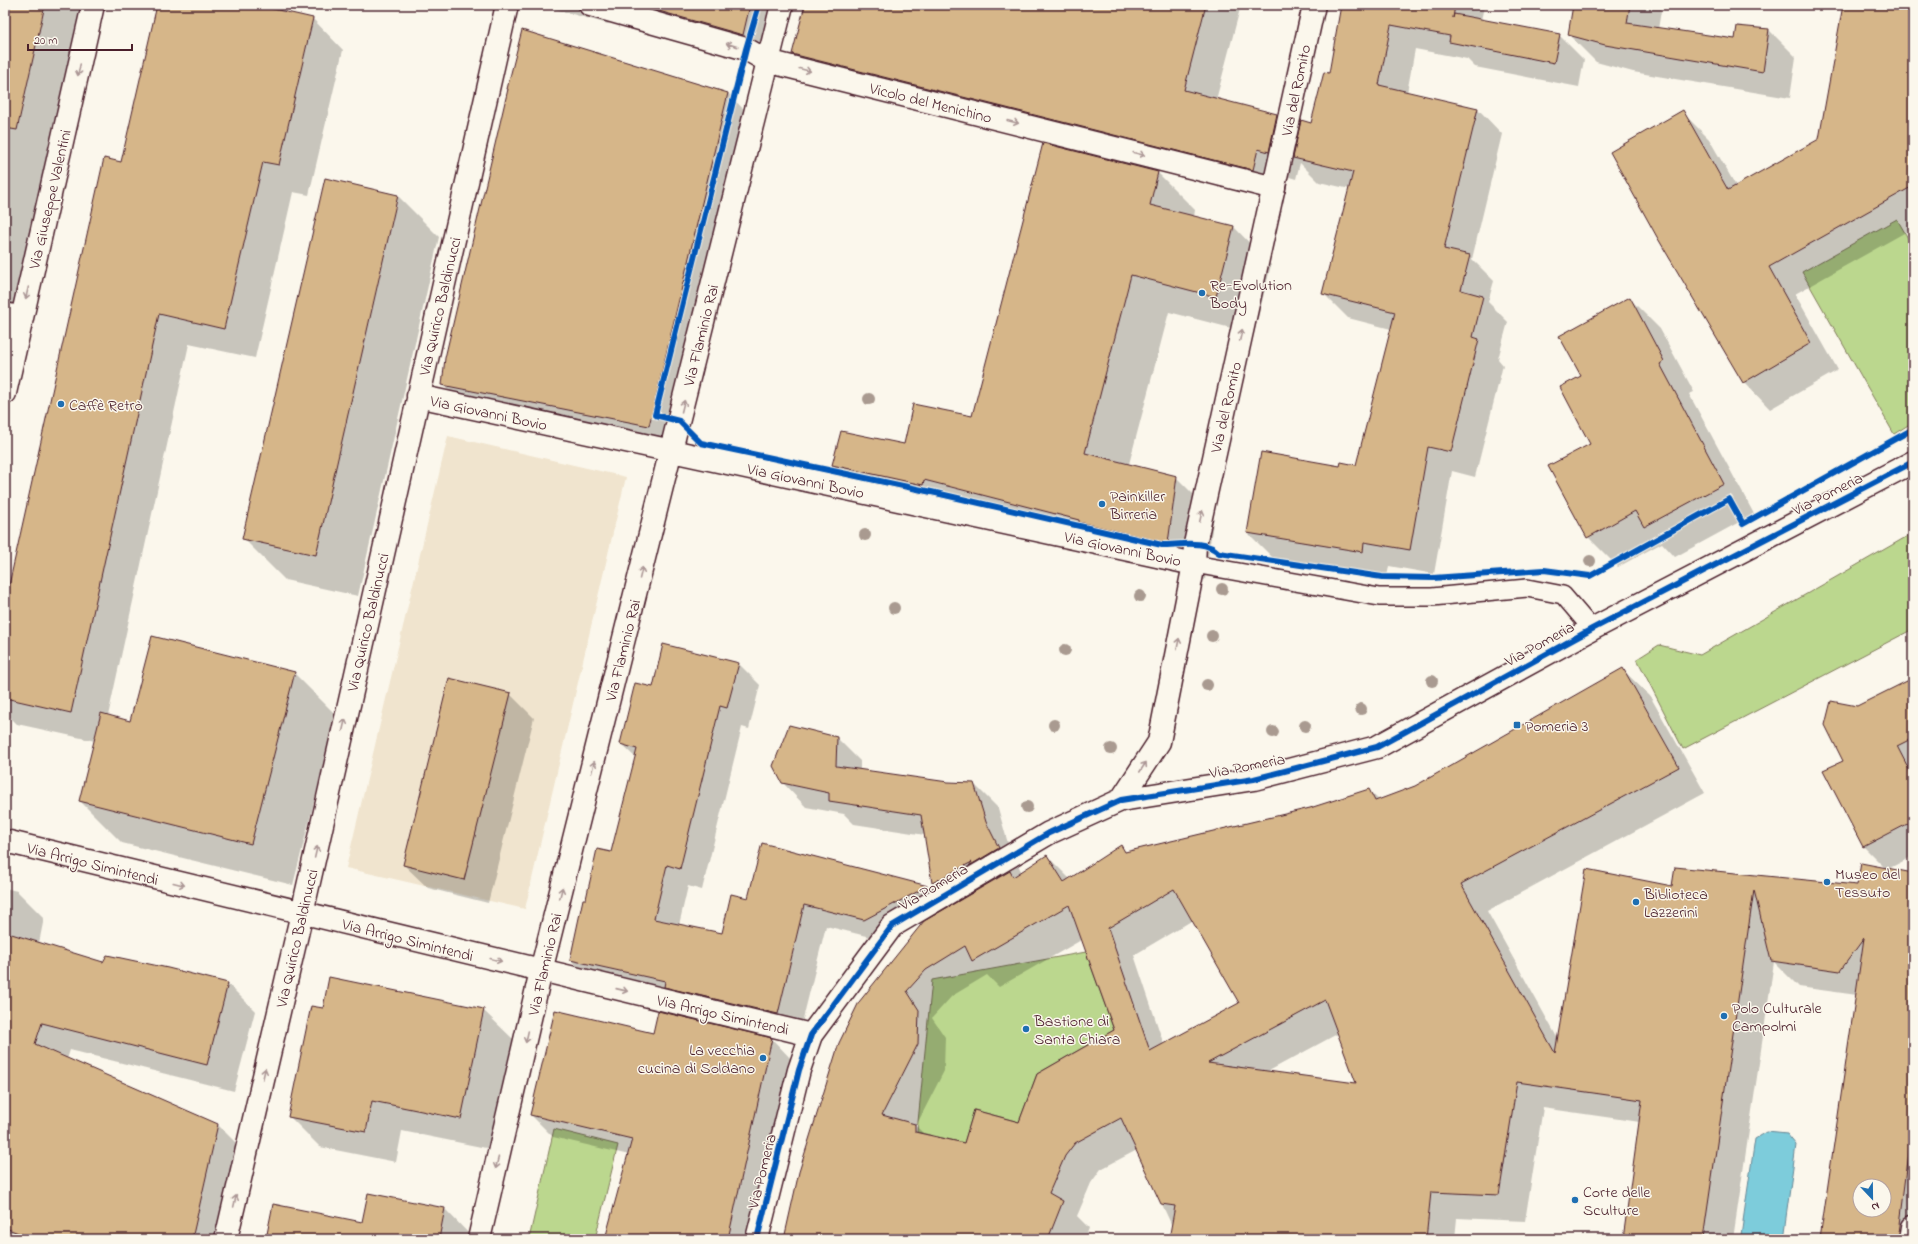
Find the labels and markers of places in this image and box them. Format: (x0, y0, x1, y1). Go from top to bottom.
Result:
place label: Re-Evolution Body (1209, 274, 1292, 316)
marker: Re-Evolution Body (1197, 288, 1207, 298)
place label: Caffè Retrò (69, 394, 143, 418)
marker: Caffè Retrò (56, 399, 66, 409)
place label: Painkiller Birreria (1109, 485, 1165, 527)
marker: Painkiller Birreria (1097, 499, 1107, 509)
place label: Pomeria 3 (1525, 715, 1588, 739)
marker: Pomeria 3 (1512, 720, 1522, 730)
place label: Museo del Tessuto (1835, 863, 1901, 905)
marker: Museo del Tessuto (1822, 877, 1832, 887)
place label: Biblioteca Lazzerini (1643, 883, 1708, 925)
marker: Biblioteca Lazzerini (1631, 897, 1641, 907)
place label: Polo Culturale Campolmi (1732, 997, 1822, 1039)
place label: Bastione di Santa Chiara (1033, 1010, 1120, 1052)
marker: Polo Culturale Campolmi (1719, 1011, 1729, 1021)
marker: Bastione di Santa Chiara (1021, 1024, 1031, 1034)
place label: La vecchia cucina di Soldano (638, 1039, 755, 1081)
marker: La vecchia cucina di Soldano (758, 1053, 768, 1063)
place label: Corte delle Sculture (1583, 1181, 1651, 1223)
marker: Corte delle Sculture (1570, 1195, 1580, 1205)

